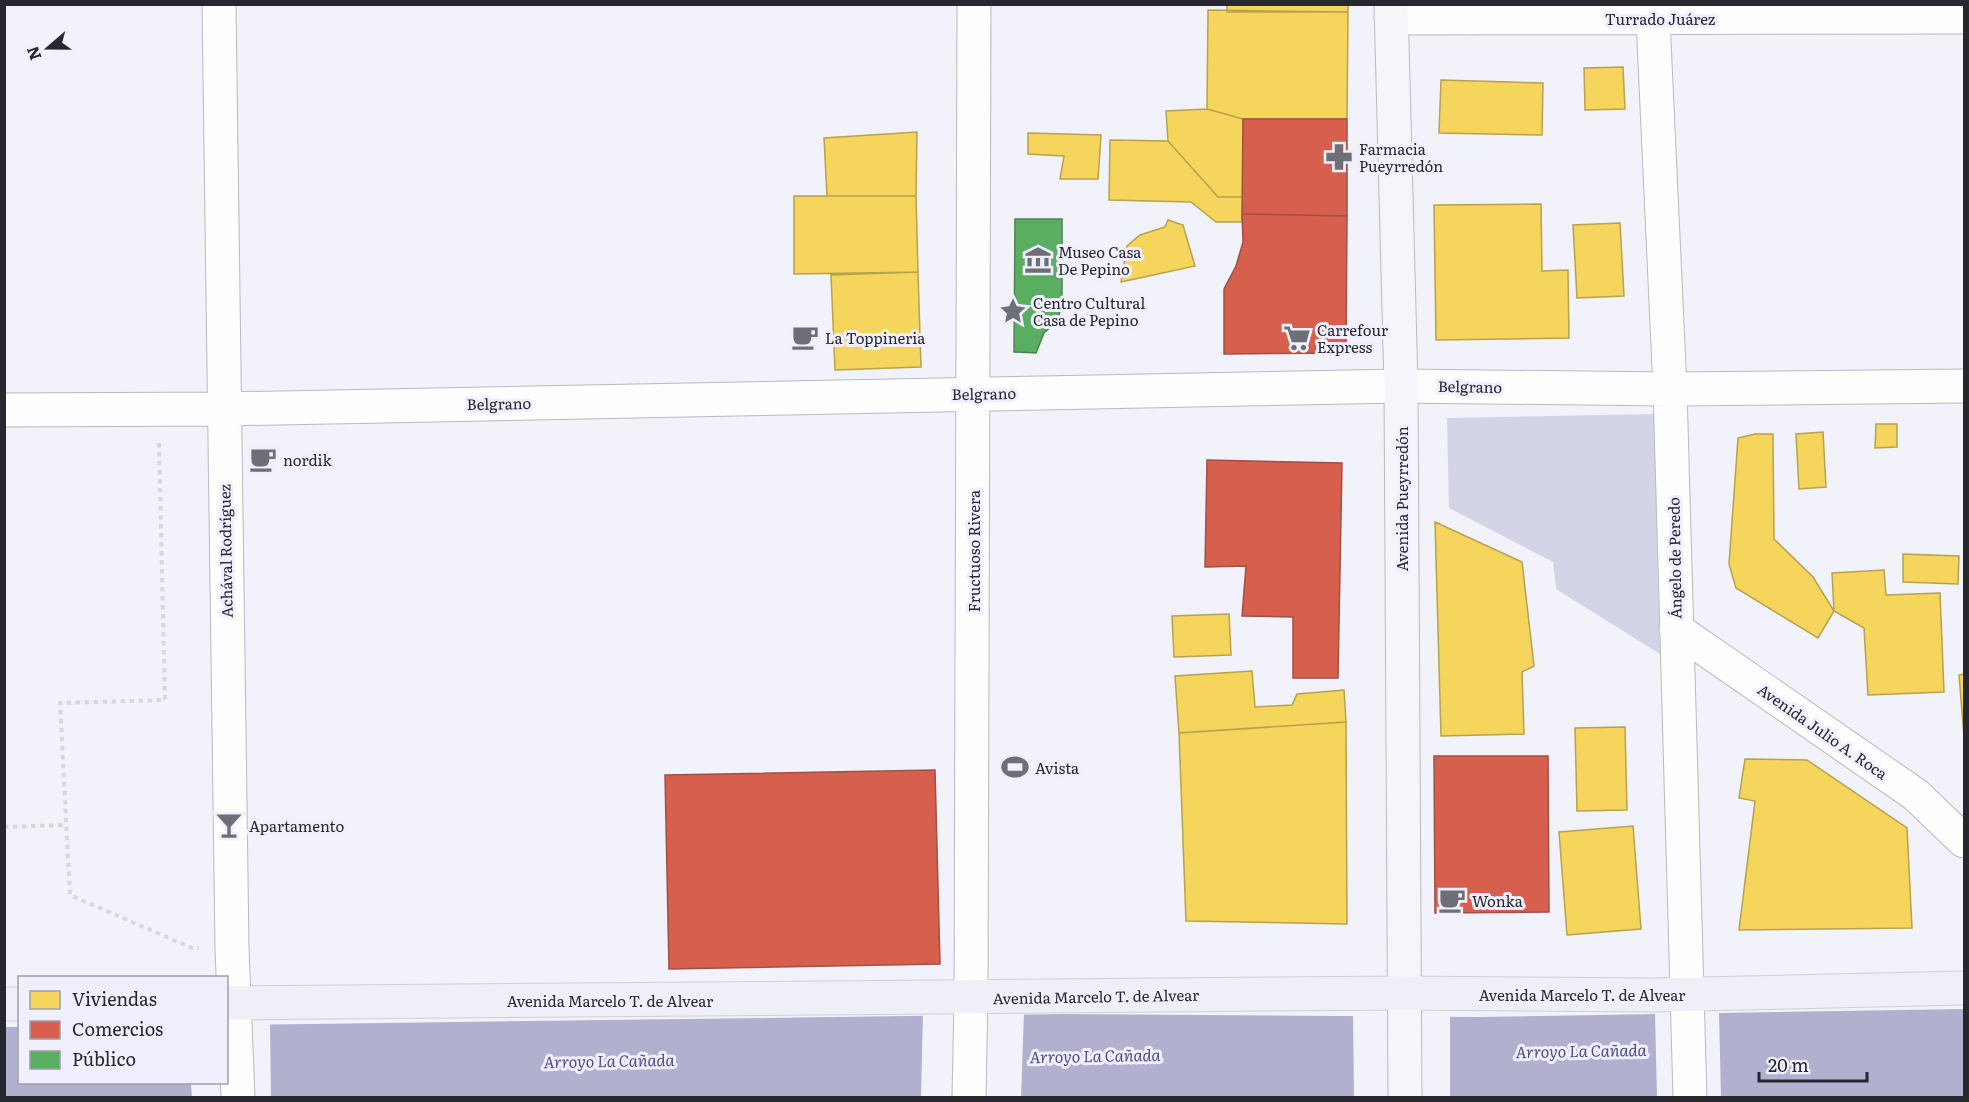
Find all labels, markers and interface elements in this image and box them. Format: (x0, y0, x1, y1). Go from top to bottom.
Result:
street label: Turrado Juárez (1605, 7, 1715, 30)
north arrow (18, 18, 78, 78)
text: N (19, 43, 47, 64)
place label: Farmacia Pueyrredón (1359, 137, 1443, 177)
pharmacy icon: Farmacia Pueyrredón (1324, 142, 1354, 172)
place label: Museo Casa De Pepino (1058, 240, 1142, 280)
museum icon: Museo Casa De Pepino (1023, 245, 1053, 275)
place label: Centro Cultural Casa de Pepino (1033, 291, 1145, 331)
place icon: Centro Cultural Casa de Pepino (998, 296, 1028, 326)
place label: Carrefour Express (1317, 318, 1388, 358)
cafe icon: La Toppineria (790, 322, 820, 352)
supermarket icon: Carrefour Express (1282, 323, 1312, 353)
place label: La Toppineria (825, 326, 926, 349)
street label: Belgrano (1438, 374, 1503, 398)
street label: Belgrano (952, 381, 1017, 405)
street label: Belgrano (467, 391, 532, 415)
street label: Avenida Pueyrredón (1390, 426, 1413, 572)
cafe icon: nordik (248, 444, 278, 474)
place label: nordik (283, 448, 333, 471)
street label: Achával Rodríguez (212, 484, 238, 618)
street label: Fructuoso Rivera (962, 489, 985, 612)
street label: Ángelo de Peredo (1661, 497, 1687, 619)
street label: Avenida Julio A. Roca (1753, 677, 1893, 785)
sports icon: Avista (1000, 752, 1030, 782)
place label: Avista (1035, 756, 1080, 779)
bar icon: Apartamento (214, 810, 244, 840)
place label: Apartamento (249, 814, 344, 837)
cafe icon: Wonka (1437, 885, 1467, 915)
place label: Wonka (1472, 889, 1524, 912)
legend (18, 976, 228, 1084)
street label: Avenida Marcelo T. de Alvear (993, 983, 1199, 1009)
street label: Avenida Marcelo T. de Alvear (1479, 983, 1685, 1006)
text: Viviendas (72, 985, 157, 1012)
street label: Avenida Marcelo T. de Alvear (507, 989, 713, 1012)
text: Comercios (72, 1015, 163, 1042)
water label: Arroyo La Cañada (1515, 1037, 1648, 1063)
water label: Arroyo La Cañada (1029, 1042, 1162, 1068)
text: Público (72, 1045, 136, 1072)
scale bar (1759, 1045, 1867, 1083)
water label: Arroyo La Cañada (543, 1047, 676, 1073)
text: 20 m (1768, 1051, 1809, 1078)

